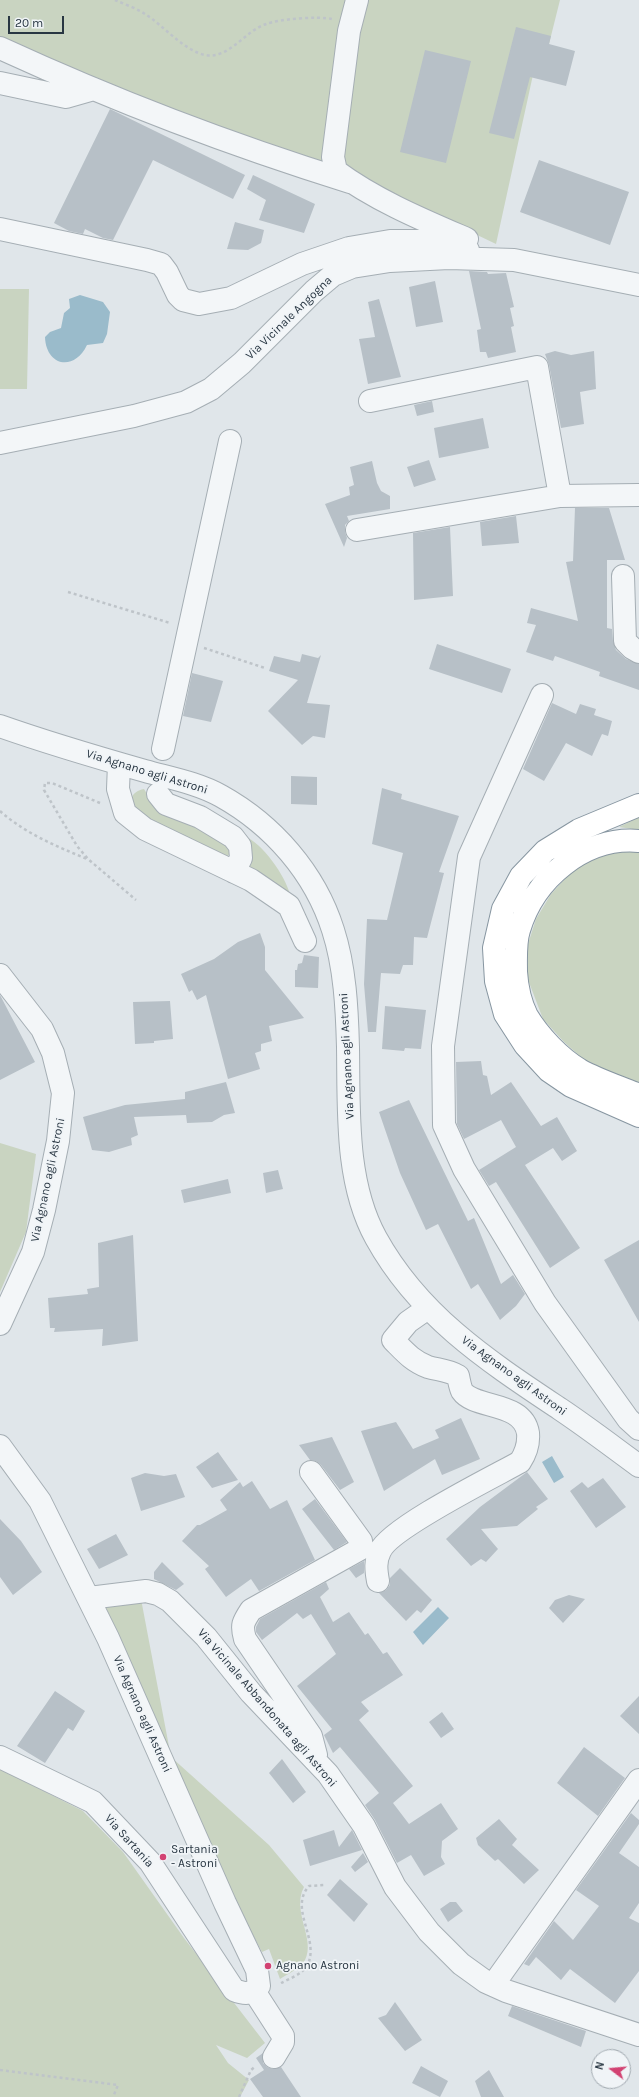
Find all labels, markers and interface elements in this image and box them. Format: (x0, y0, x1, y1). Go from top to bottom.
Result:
scale bar (10, 8, 66, 34)
text: 20 m (15, 16, 43, 30)
street label: Via Vicinale Angogna (243, 273, 335, 363)
street label: Via Agnano agli Astroni (84, 747, 210, 797)
street label: Via Agnano agli Astroni (336, 992, 358, 1120)
street label: Via Agnano agli Astroni (28, 1117, 68, 1243)
street label: Via Agnano agli Astroni (459, 1333, 569, 1419)
street label: Via Vicinale Abbandonata agli Astroni (194, 1626, 340, 1790)
street label: Via Agnano agli Astroni (110, 1653, 174, 1775)
street label: Via Sartania (101, 1811, 157, 1871)
place label: Sartania - Astroni (171, 1843, 218, 1871)
marker: Sartania - Astroni (158, 1852, 168, 1862)
place label: Agnano Astroni (276, 1959, 360, 1973)
marker: Agnano Astroni (263, 1961, 273, 1971)
north arrow (591, 2049, 631, 2089)
text: N (593, 2060, 607, 2071)

